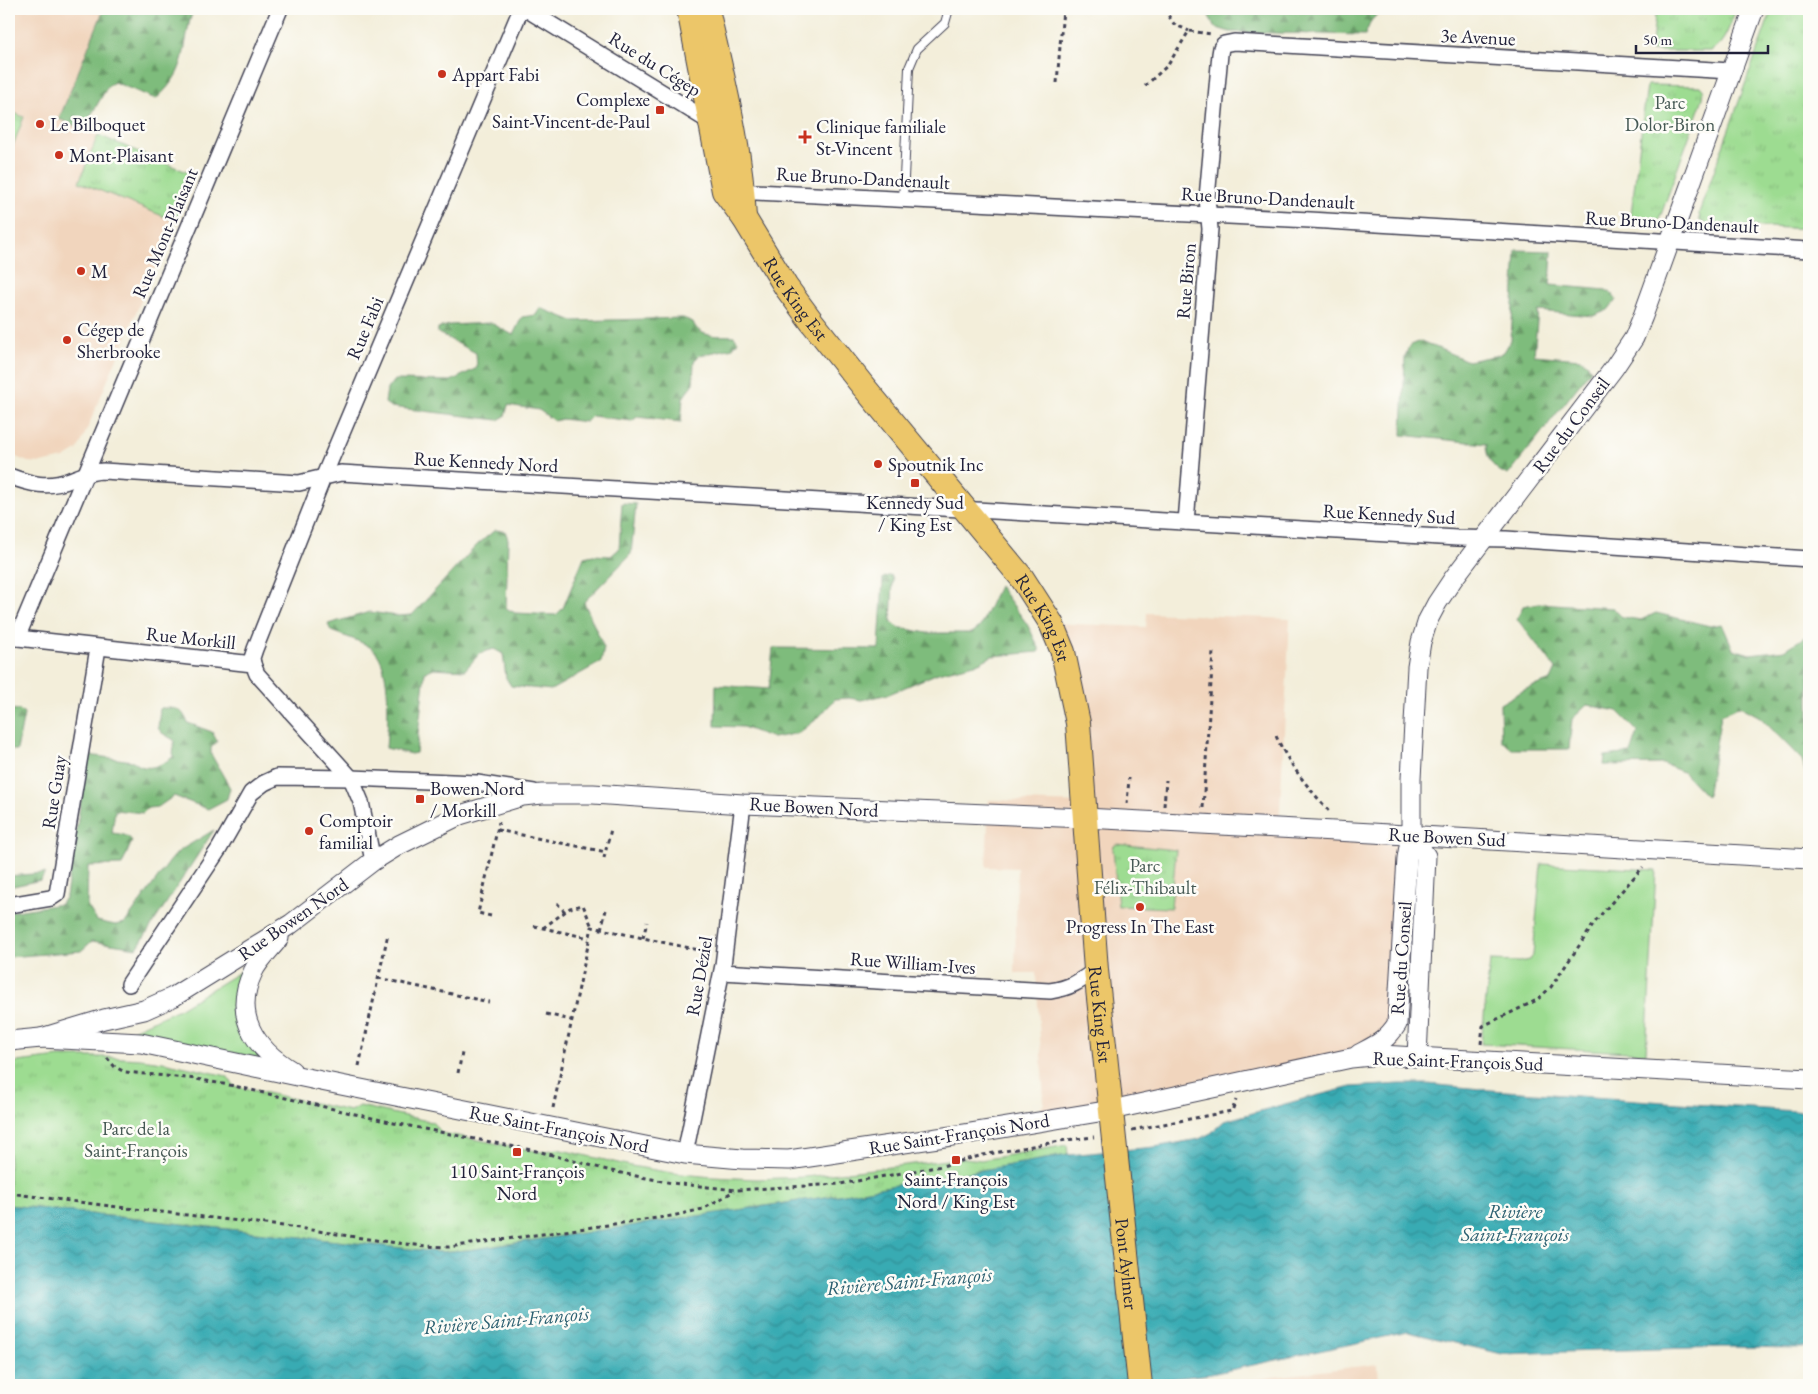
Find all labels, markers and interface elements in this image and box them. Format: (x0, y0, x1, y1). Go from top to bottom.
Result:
scale bar (1636, 22, 1768, 54)
street label: 3e Avenue (1440, 23, 1516, 51)
street label: Rue du Cégep (604, 26, 706, 102)
text: 50 m (1643, 30, 1672, 49)
place label: Appart Fabi (451, 62, 540, 87)
marker: Appart Fabi (436, 68, 448, 80)
place label: Complexe Saint-Vincent-de-Paul (492, 87, 650, 134)
park label: Parc Dolor-Biron (1625, 90, 1715, 137)
marker: Complexe Saint-Vincent-de-Paul (654, 104, 666, 116)
place label: Le Bilboquet (50, 112, 145, 137)
place label: Clinique familiale St-Vincent (816, 114, 946, 161)
marker: Le Bilboquet (34, 118, 46, 130)
marker: Clinique familiale St-Vincent (798, 130, 812, 144)
place label: Mont-Plaisant (69, 143, 173, 168)
marker: Mont-Plaisant (53, 149, 65, 161)
street label: Rue Bruno-Dandenault (775, 161, 951, 195)
street label: Rue Mont-Plaisant (126, 164, 204, 302)
street label: Rue Bruno-Dandenault (1180, 181, 1356, 215)
street label: Rue Bruno-Dandenault (1584, 205, 1760, 239)
street label: Rue Biron (1170, 242, 1202, 320)
street label: Rue King Est (758, 252, 834, 346)
place label: M (91, 259, 108, 284)
marker: M (75, 265, 87, 277)
street label: Rue Fabi (341, 292, 390, 363)
place label: Cégep de Sherbrooke (77, 317, 160, 364)
marker: Cégep de Sherbrooke (61, 334, 73, 346)
street label: Rue du Conseil (1527, 372, 1616, 478)
street label: Rue Kennedy Nord (413, 446, 559, 478)
place label: Spoutnik Inc (888, 452, 984, 477)
marker: Spoutnik Inc (872, 458, 884, 470)
marker: Kennedy Sud / King Est (909, 477, 921, 489)
place label: Kennedy Sud / King Est (866, 490, 964, 537)
street label: Rue Kennedy Sud (1322, 498, 1456, 530)
street label: Rue King Est (1010, 569, 1077, 664)
street label: Rue Morkill (145, 621, 237, 655)
street label: Rue Guay (36, 753, 72, 831)
place label: Bowen Nord / Morkill (430, 776, 525, 823)
street label: Rue Bowen Nord (749, 791, 880, 823)
marker: Bowen Nord / Morkill (414, 793, 426, 805)
place label: Comptoir familial (319, 808, 394, 855)
street label: Rue Bowen Sud (1388, 821, 1507, 853)
marker: Comptoir familial (303, 825, 315, 837)
park label: Parc Félix-Thibault (1094, 853, 1196, 900)
street label: Rue Bowen Nord (233, 871, 353, 966)
street label: Rue du Conseil (1385, 900, 1417, 1016)
marker: Progress In The East (1134, 901, 1146, 913)
place label: Progress In The East (1066, 914, 1214, 939)
street label: Rue Déziel (680, 934, 718, 1018)
street label: Rue William-Ives (849, 946, 977, 980)
street label: Rue King Est (1083, 964, 1118, 1064)
street label: Rue Saint-François Sud (1372, 1046, 1544, 1076)
street label: Rue Saint-François Nord (467, 1099, 651, 1159)
street label: Rue Saint-François Nord (867, 1107, 1051, 1161)
park label: Parc de la Saint-François (84, 1116, 188, 1163)
marker: 110 Saint-François Nord (511, 1146, 523, 1158)
marker: Saint-François Nord / King Est (950, 1154, 962, 1166)
place label: 110 Saint-François Nord (450, 1159, 584, 1206)
place label: Saint-François Nord / King Est (897, 1167, 1015, 1214)
water label: Rivière Saint-François (1460, 1198, 1569, 1247)
street label: Pont Aylmer (1110, 1217, 1144, 1312)
water label: Rivière Saint-François (825, 1261, 994, 1301)
water label: Rivière Saint-François (422, 1300, 591, 1340)

